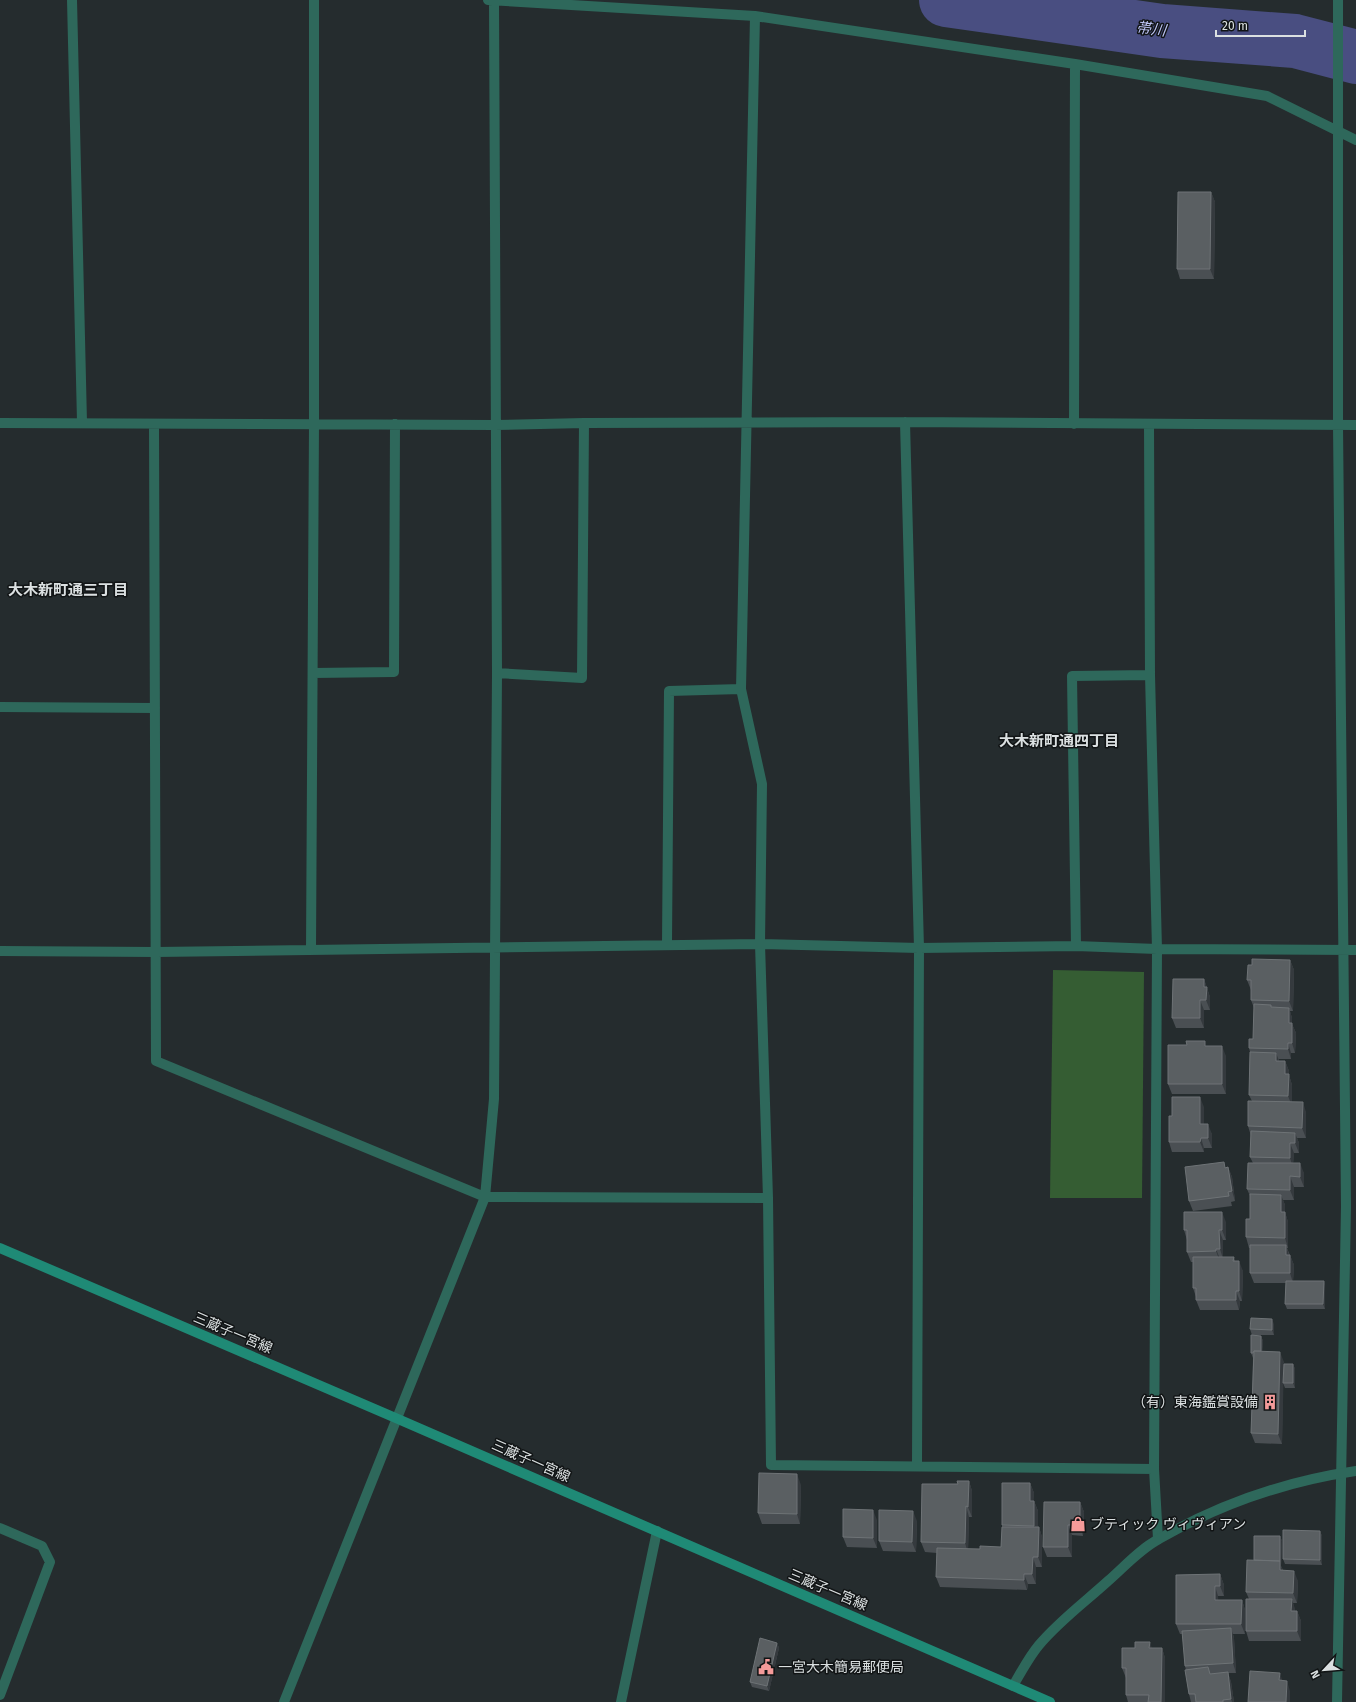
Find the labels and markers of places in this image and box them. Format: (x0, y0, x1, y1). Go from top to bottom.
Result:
building icon: （有）東海鑑賞設備 (1261, 1393, 1279, 1411)
place label: （有）東海鑑賞設備 (1132, 1394, 1258, 1411)
shop icon: ブティック ヴィヴィアン (1069, 1515, 1087, 1533)
place label: ブティック ヴィヴィアン (1090, 1516, 1246, 1533)
public building icon: 一宮大木簡易郵便局 (757, 1658, 775, 1676)
place label: 一宮大木簡易郵便局 (778, 1659, 904, 1676)

